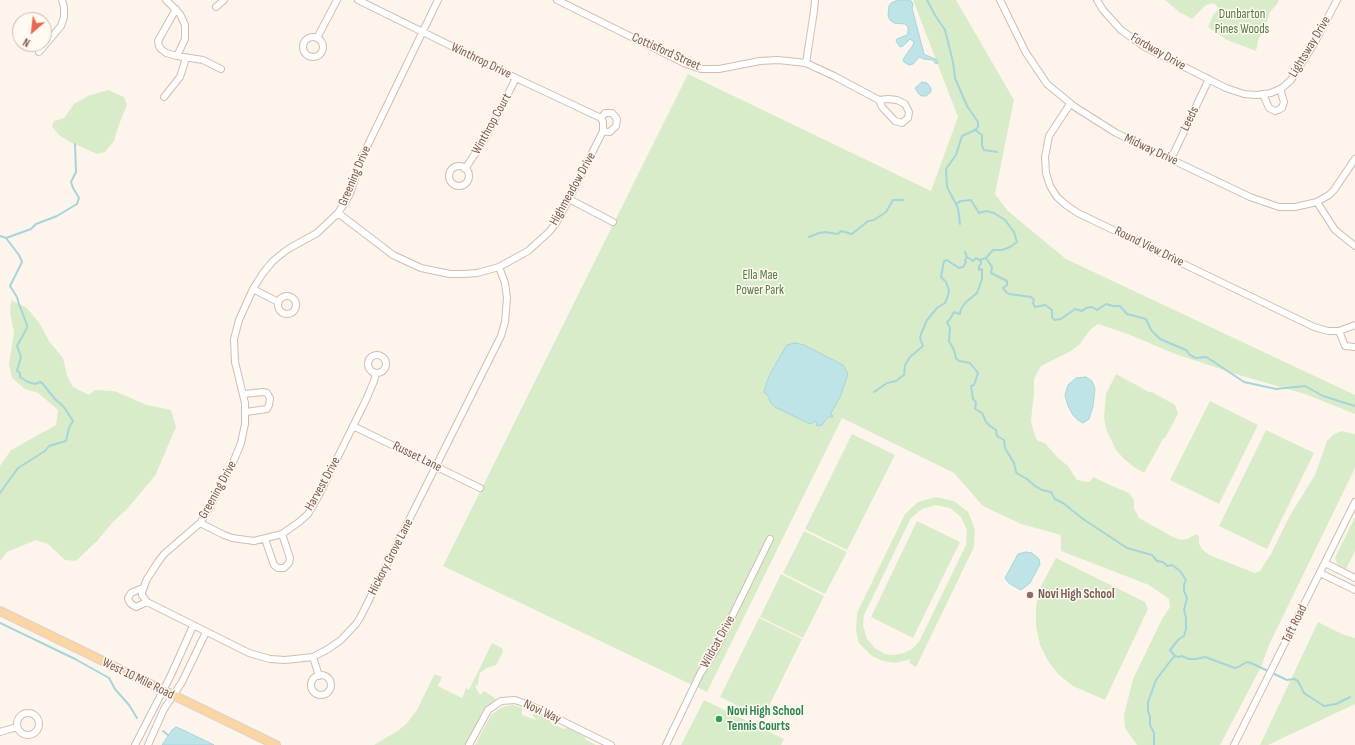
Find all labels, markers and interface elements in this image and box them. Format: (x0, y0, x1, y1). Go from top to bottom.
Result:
park label: Dunbarton Pines Woods (1215, 7, 1269, 38)
north arrow (12, 12, 52, 52)
street label: Lightsway Drive (1286, 14, 1334, 80)
street label: Cottisford Street (629, 30, 703, 74)
street label: Fordway Drive (1128, 30, 1188, 74)
text: N (21, 35, 32, 49)
street label: Winthrop Drive (448, 40, 514, 82)
street label: Winthrop Court (469, 91, 515, 157)
street label: Leeds (1177, 104, 1203, 134)
street label: Midway Drive (1122, 131, 1180, 169)
street label: Greening Drive (335, 144, 375, 208)
street label: Highmeadow Drive (547, 150, 599, 228)
street label: Round View Drive (1112, 223, 1186, 271)
park label: Ella Mae Power Park (736, 268, 784, 299)
street label: Russet Lane (390, 438, 444, 476)
street label: Harvest Drive (302, 454, 344, 514)
street label: Greening Drive (196, 458, 240, 522)
street label: Hickory Grove Lane (365, 516, 417, 598)
place label: Novi High School (1038, 587, 1115, 603)
marker: Novi High School (1025, 590, 1035, 600)
street label: Taft Road (1279, 602, 1311, 646)
street label: Wildcat Drive (697, 613, 739, 671)
street label: West 10 Mile Road (99, 655, 177, 703)
street label: Novi Way (521, 697, 563, 727)
place label: Novi High School Tennis Courts (727, 704, 804, 735)
marker: Novi High School Tennis Courts (714, 714, 724, 724)

